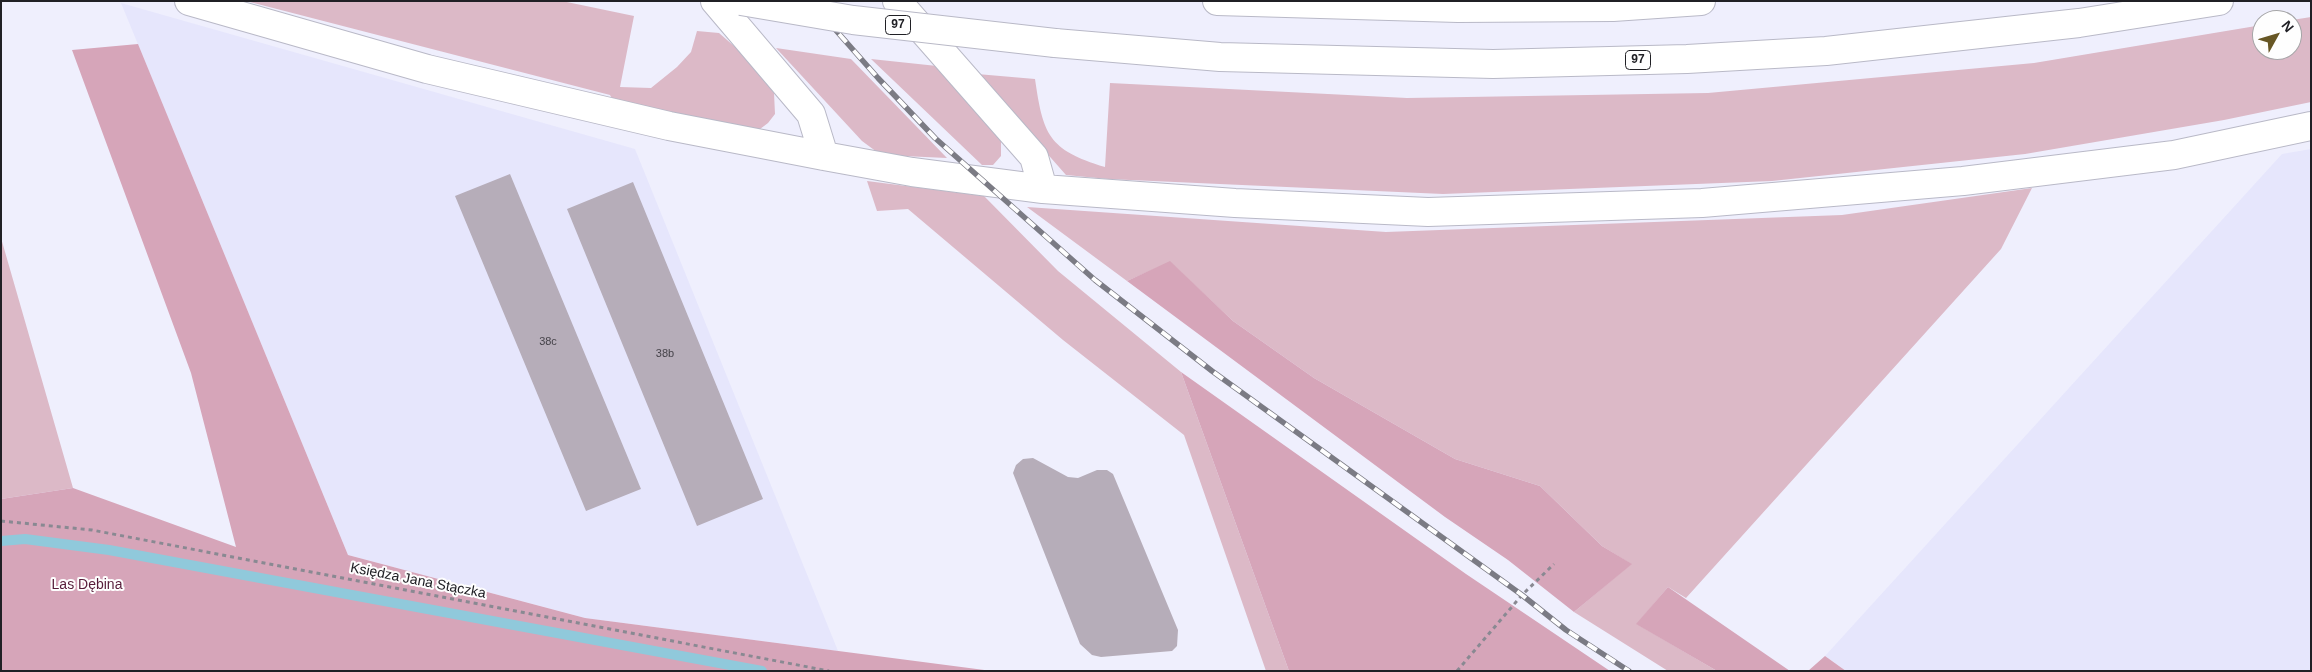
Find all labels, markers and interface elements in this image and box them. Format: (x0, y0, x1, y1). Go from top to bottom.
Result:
north arrow (2252, 10, 2302, 60)
road number: 97 (886, 16, 910, 34)
text: N (2278, 17, 2297, 35)
road number: 97 (1626, 50, 1650, 70)
house number: 38c (539, 335, 557, 349)
house number: 38b (656, 347, 674, 361)
street label: Księdza Jana Stączka (349, 560, 487, 602)
park label: Las Dębina (52, 577, 122, 593)

